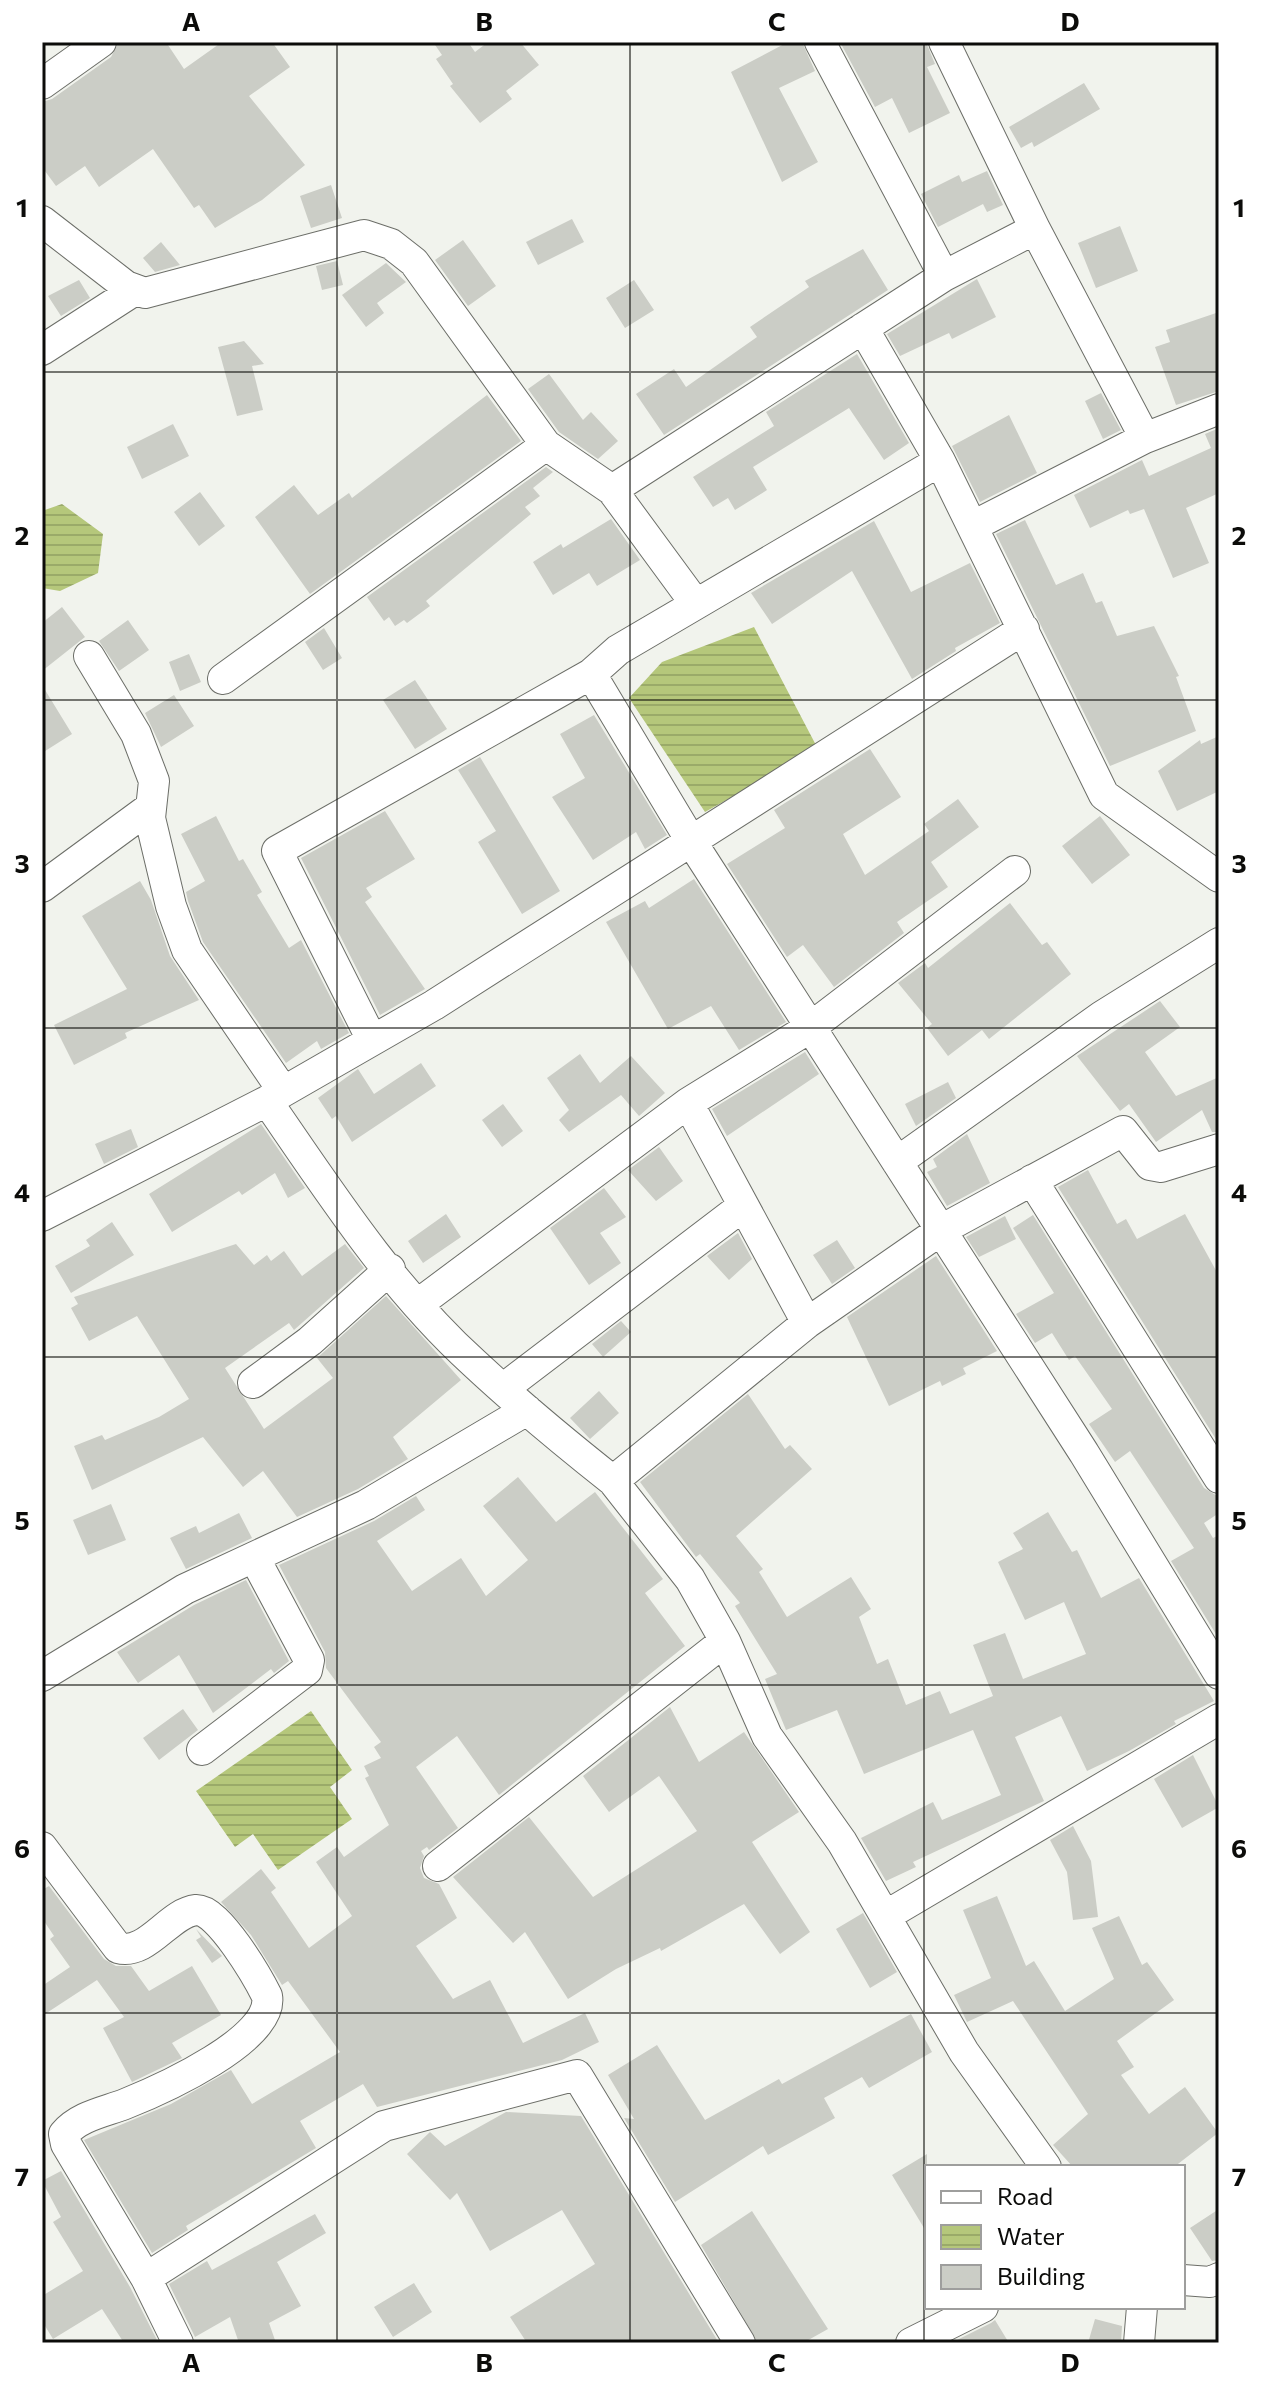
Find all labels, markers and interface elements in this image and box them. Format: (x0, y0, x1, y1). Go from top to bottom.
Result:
text: A (182, 5, 201, 36)
text: B (475, 5, 493, 36)
text: C (768, 5, 786, 36)
text: D (1060, 5, 1080, 36)
text: 1 (16, 191, 28, 222)
text: 1 (1233, 191, 1245, 222)
text: 2 (15, 519, 29, 550)
text: 2 (1232, 519, 1246, 550)
text: 3 (14, 847, 30, 878)
text: 3 (1231, 847, 1247, 878)
text: 4 (14, 1176, 30, 1207)
text: 4 (1231, 1176, 1247, 1207)
text: 5 (14, 1504, 30, 1535)
text: 5 (1231, 1504, 1247, 1535)
text: 6 (14, 1832, 30, 1863)
text: 6 (1231, 1832, 1247, 1863)
text: 7 (15, 2160, 29, 2191)
text: 7 (1232, 2160, 1246, 2191)
legend (925, 2165, 1185, 2309)
text: Road (997, 2181, 1053, 2210)
text: Water (997, 2221, 1065, 2250)
text: Building (997, 2261, 1085, 2290)
text: A (182, 2346, 201, 2377)
text: B (475, 2346, 493, 2377)
text: C (768, 2346, 786, 2377)
text: D (1060, 2346, 1080, 2377)

